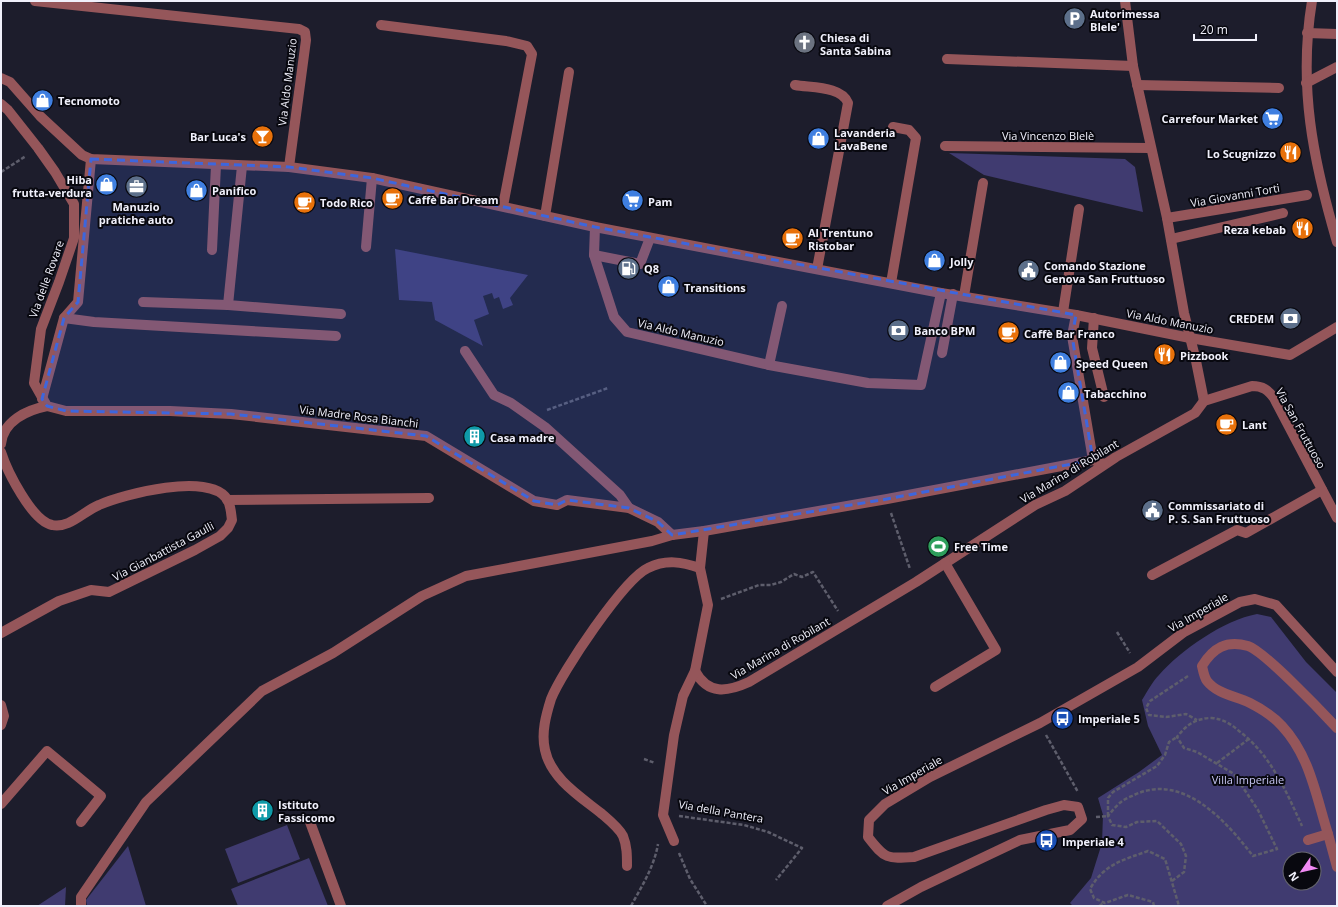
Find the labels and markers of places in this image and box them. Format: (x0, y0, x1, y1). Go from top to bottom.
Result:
parking icon: Autorimessa Blele' (1061, 6, 1087, 32)
place label: Autorimessa Blele' (1090, 6, 1160, 34)
church icon: Chiesa di Santa Sabina (792, 30, 818, 56)
place label: Chiesa di Santa Sabina (820, 30, 891, 58)
shop icon: Tecnomoto (29, 87, 55, 113)
place label: Tecnomoto (58, 93, 120, 108)
supermarket icon: Carrefour Market (1260, 105, 1286, 131)
place label: Carrefour Market (1162, 111, 1258, 126)
bar icon: Bar Luca's (249, 123, 275, 149)
shop icon: Lavanderia LavaBene (805, 125, 831, 151)
place label: Lavanderia LavaBene (834, 125, 895, 153)
place label: Bar Luca's (190, 129, 247, 144)
restaurant icon: Lo Scugnizzo (1278, 140, 1304, 166)
place label: Lo Scugnizzo (1207, 146, 1276, 161)
place label: Hiba frutta-verdura (12, 172, 92, 200)
shop icon: Hiba frutta-verdura (94, 172, 120, 198)
office icon: Manuzio pratiche auto (123, 173, 149, 199)
shop icon: Panifico (184, 177, 210, 203)
place label: Panifico (212, 183, 256, 198)
cafe icon: Caffè Bar Dream (379, 186, 405, 212)
supermarket icon: Pam (620, 188, 646, 214)
cafe icon: Todo Rico (292, 189, 318, 215)
place label: Caffè Bar Dream (408, 192, 499, 207)
place label: Pam (648, 194, 672, 209)
place label: Todo Rico (320, 195, 373, 210)
place label: Manuzio pratiche auto (99, 199, 173, 227)
restaurant icon: Reza kebab (1289, 216, 1315, 242)
place label: Reza kebab (1223, 222, 1286, 237)
cafe icon: Al Trentuno Ristobar (780, 225, 806, 251)
place label: Al Trentuno Ristobar (808, 225, 873, 253)
shop icon: Jolly (921, 248, 947, 274)
place label: Jolly (949, 254, 974, 269)
fuel station icon: Q8 (615, 255, 641, 281)
public building icon: Comando Stazione Genova San Fruttuoso (1016, 258, 1042, 284)
place label: Comando Stazione Genova San Fruttuoso (1044, 258, 1165, 286)
place label: Q8 (644, 261, 659, 276)
shop icon: Transitions (655, 274, 681, 300)
place label: Transitions (684, 280, 746, 295)
bank icon: CREDEM (1277, 305, 1303, 331)
place label: CREDEM (1229, 311, 1274, 326)
bank icon: Banco BPM (886, 317, 912, 343)
cafe icon: Caffè Bar Franco (995, 320, 1021, 346)
place label: Banco BPM (914, 323, 975, 338)
place label: Caffè Bar Franco (1024, 326, 1115, 341)
restaurant icon: Pizzbook (1151, 342, 1177, 368)
place label: Pizzbook (1180, 348, 1229, 363)
shop icon: Speed Queen (1048, 350, 1074, 376)
place label: Speed Queen (1076, 356, 1148, 371)
shop icon: Tabacchino (1056, 380, 1082, 406)
place label: Tabacchino (1084, 386, 1147, 401)
cafe icon: Lant (1213, 411, 1239, 437)
place label: Lant (1242, 417, 1267, 432)
building icon: Casa madre (462, 424, 488, 450)
place label: Casa madre (490, 430, 555, 445)
public building icon: Commissariato di P. S. San Fruttuoso (1140, 498, 1166, 524)
place label: Commissariato di P. S. San Fruttuoso (1168, 498, 1270, 526)
sports icon: Free Time (925, 533, 951, 559)
place label: Free Time (954, 539, 1008, 554)
bus stop icon: Imperiale 5 (1050, 705, 1076, 731)
place label: Imperiale 5 (1078, 711, 1140, 726)
building icon: Istituto Fassicomo (249, 797, 275, 823)
place label: Istituto Fassicomo (278, 797, 335, 825)
bus stop icon: Imperiale 4 (1033, 828, 1059, 854)
place label: Imperiale 4 (1062, 834, 1125, 849)

